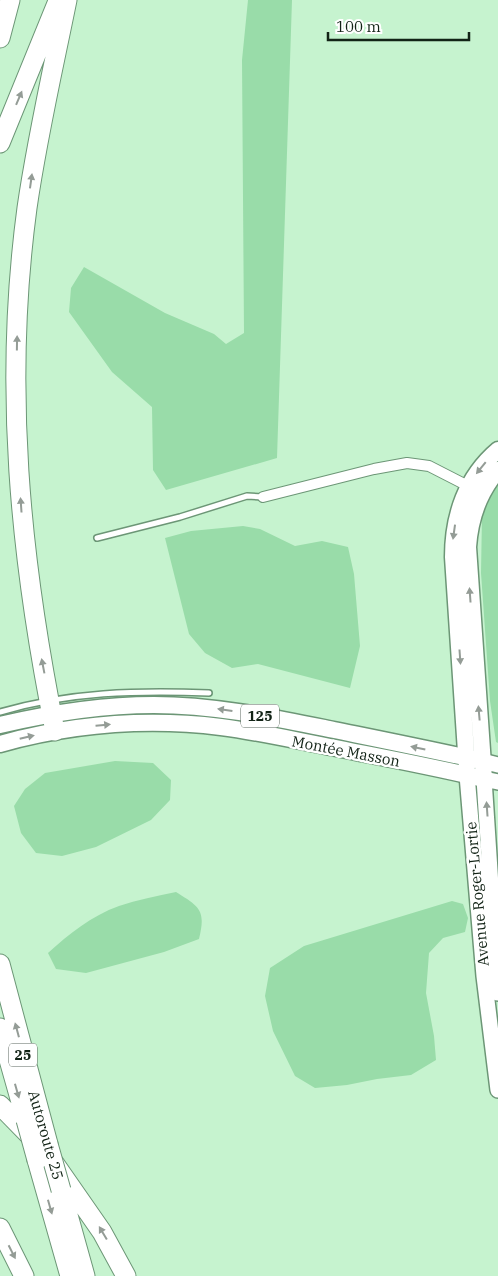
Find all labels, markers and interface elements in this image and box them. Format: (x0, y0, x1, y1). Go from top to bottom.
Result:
scale bar (328, 10, 469, 42)
text: 100 m (336, 17, 381, 36)
one-way arrow (15, 90, 23, 105)
one-way arrow (28, 173, 36, 189)
one-way arrow (13, 334, 21, 350)
one-way arrow (476, 461, 486, 475)
one-way arrow (16, 497, 24, 513)
one-way arrow (450, 524, 458, 540)
one-way arrow (466, 586, 474, 602)
one-way arrow (456, 649, 464, 665)
one-way arrow (38, 657, 46, 673)
road number: 125 (241, 704, 279, 728)
one-way arrow (474, 705, 482, 721)
one-way arrow (216, 706, 232, 714)
one-way arrow (95, 721, 111, 729)
street label: Montée Masson (290, 731, 402, 771)
one-way arrow (20, 733, 35, 741)
one-way arrow (411, 744, 426, 752)
one-way arrow (482, 801, 490, 817)
street label: Avenue Roger-Lortie (461, 821, 493, 967)
one-way arrow (12, 1022, 20, 1037)
road number: 25 (9, 1044, 37, 1066)
one-way arrow (14, 1083, 22, 1098)
street label: Autoroute 25 (24, 1088, 68, 1182)
one-way arrow (47, 1200, 55, 1215)
one-way arrow (98, 1227, 107, 1240)
one-way arrow (8, 1245, 16, 1259)

